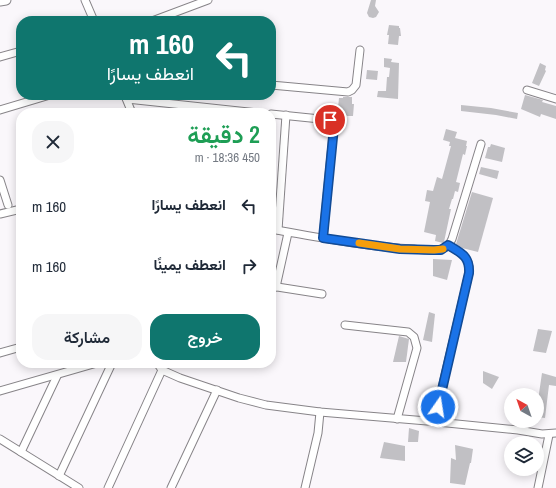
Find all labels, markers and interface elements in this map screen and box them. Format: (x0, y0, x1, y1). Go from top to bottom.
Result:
text: 160 m (129, 25, 194, 63)
icon: left (208, 32, 260, 84)
text: انعطف يسارًا (107, 61, 194, 86)
pin (313, 103, 347, 137)
icon: arrive (319, 109, 341, 131)
text: 2 دقيقة (187, 118, 260, 150)
button: close (32, 121, 74, 163)
text: 450 m · 18:36 (195, 149, 260, 166)
text: انعطف يسارًا (152, 194, 226, 215)
icon: left (238, 195, 260, 217)
text: 160 m (32, 196, 66, 217)
text: انعطف يمينًا (153, 254, 226, 275)
icon: right (238, 255, 260, 277)
text: 160 m (32, 256, 66, 277)
button: مشاركة (32, 314, 142, 360)
button: خروج (150, 314, 260, 360)
position arrow (417, 386, 459, 428)
north arrow (504, 388, 544, 428)
map controls (504, 388, 544, 476)
button: layers (504, 436, 544, 476)

